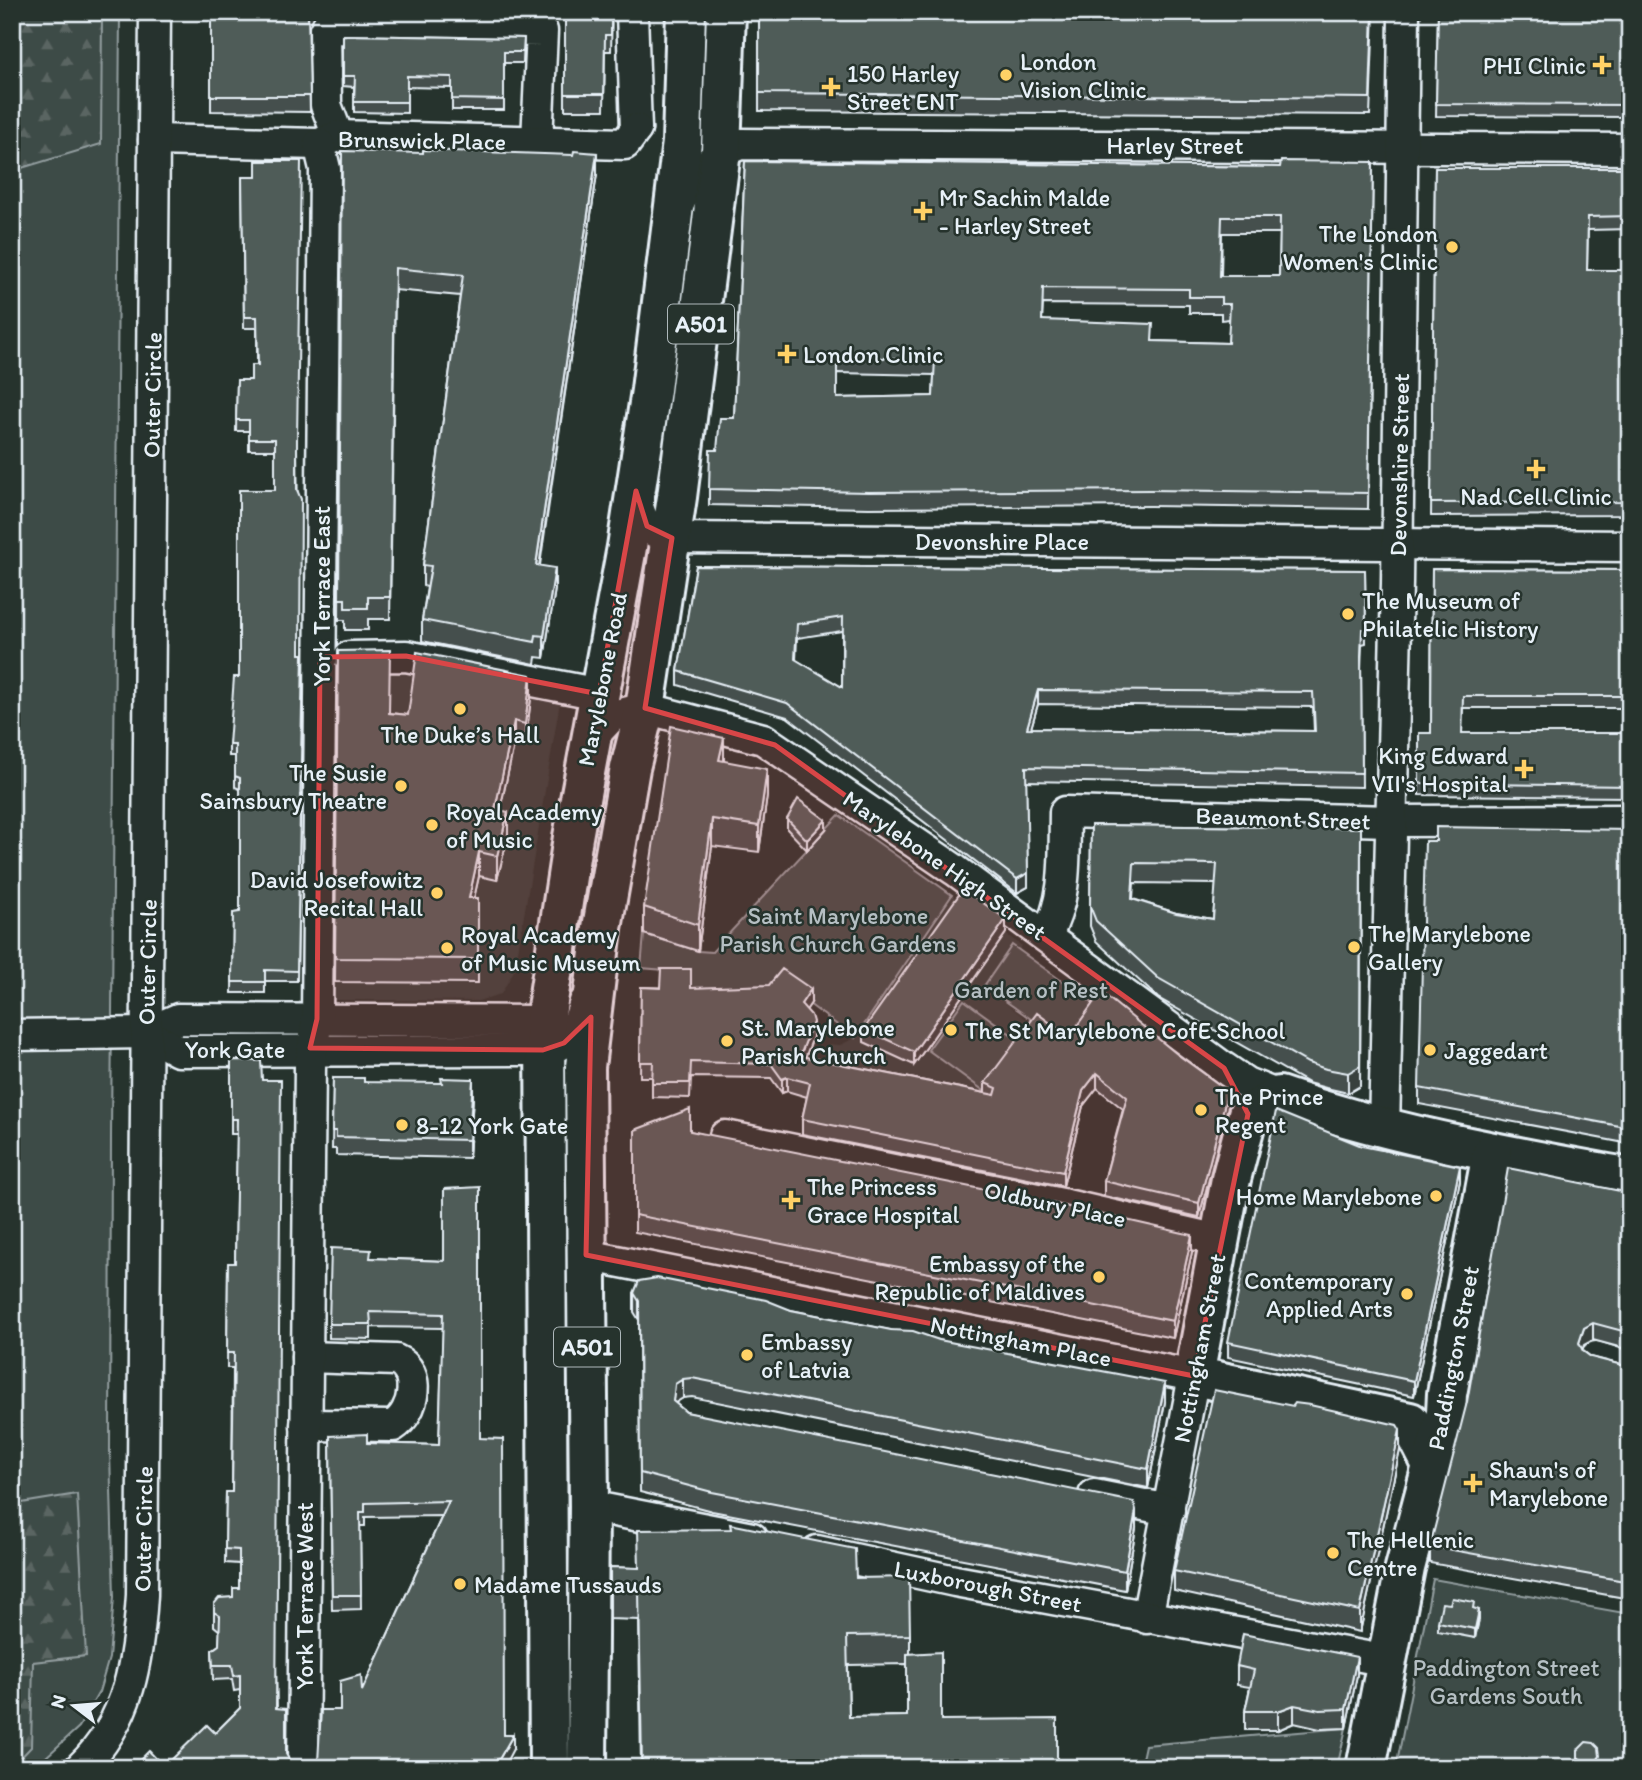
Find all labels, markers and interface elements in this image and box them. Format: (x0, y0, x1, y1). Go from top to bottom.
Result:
place label: London Vision Clinic (1020, 47, 1147, 104)
place label: PHI Clinic (1483, 51, 1586, 80)
marker: PHI Clinic (1592, 55, 1612, 75)
place label: 150 Harley Street ENT (847, 59, 960, 116)
marker: London Vision Clinic (998, 67, 1014, 83)
marker: 150 Harley Street ENT (821, 77, 841, 97)
street label: Brunswick Place (338, 124, 506, 156)
street label: Harley Street (1106, 131, 1244, 160)
place label: Mr Sachin Malde - Harley Street (939, 183, 1110, 240)
marker: Mr Sachin Malde - Harley Street (913, 201, 933, 221)
place label: The London Women's Clinic (1282, 219, 1438, 276)
marker: The London Women's Clinic (1444, 239, 1460, 255)
road number: A501 (668, 304, 734, 344)
street label: Outer Circle (136, 332, 168, 458)
place label: London Clinic (803, 340, 944, 369)
marker: London Clinic (777, 344, 797, 364)
street label: Devonshire Street (1383, 373, 1415, 557)
marker: Nad Cell Clinic (1526, 459, 1546, 479)
place label: Nad Cell Clinic (1460, 482, 1612, 511)
street label: York Terrace East (307, 506, 336, 686)
street label: Devonshire Place (915, 527, 1089, 556)
place label: The Museum of Philatelic History (1362, 586, 1539, 643)
street label: Marylebone Road (571, 589, 633, 769)
marker: The Museum of Philatelic History (1340, 606, 1356, 622)
marker: The Duke’s Hall (452, 701, 468, 717)
place label: The Duke’s Hall (381, 720, 540, 749)
place label: King Edward VII's Hospital (1371, 741, 1508, 798)
place label: The Susie Sainsbury Theatre (199, 758, 387, 815)
marker: King Edward VII's Hospital (1514, 759, 1534, 779)
marker: The Susie Sainsbury Theatre (393, 778, 409, 794)
street label: Marylebone High Street (838, 784, 1052, 946)
place label: Royal Academy of Music (446, 797, 603, 854)
street label: Beaumont Street (1195, 800, 1371, 836)
marker: Royal Academy of Music (424, 817, 440, 833)
place label: David Josefowitz Recital Hall (250, 865, 423, 922)
marker: David Josefowitz Recital Hall (429, 885, 445, 901)
street label: Outer Circle (131, 899, 163, 1025)
park label: Saint Marylebone Parish Church Gardens (719, 901, 957, 958)
place label: The Marylebone Gallery (1368, 919, 1531, 976)
place label: Royal Academy of Music Museum (461, 920, 640, 977)
marker: The Marylebone Gallery (1346, 939, 1362, 955)
marker: Royal Academy of Music Museum (439, 940, 455, 956)
park label: Garden of Rest (954, 975, 1108, 1004)
place label: St. Marylebone Parish Church (741, 1013, 895, 1070)
place label: The St Marylebone CofE School (965, 1016, 1285, 1045)
marker: The St Marylebone CofE School (943, 1022, 959, 1038)
marker: St. Marylebone Parish Church (719, 1033, 735, 1049)
street label: York Gate (185, 1035, 285, 1064)
place label: Jaggedart (1444, 1036, 1548, 1065)
marker: Jaggedart (1422, 1042, 1438, 1058)
place label: The Prince Regent (1215, 1082, 1324, 1139)
marker: The Prince Regent (1193, 1102, 1209, 1118)
place label: 8-12 York Gate (416, 1111, 568, 1140)
marker: 8-12 York Gate (394, 1117, 410, 1133)
place label: The Princess Grace Hospital (807, 1172, 960, 1229)
street label: Oldbury Place (981, 1175, 1129, 1233)
place label: Home Marylebone (1236, 1182, 1422, 1211)
marker: Home Marylebone (1428, 1188, 1444, 1204)
marker: The Princess Grace Hospital (781, 1190, 801, 1210)
place label: Embassy of the Republic of Maldives (874, 1249, 1085, 1306)
street label: Nottingham Street (1166, 1251, 1232, 1445)
street label: Paddington Street (1421, 1263, 1485, 1453)
place label: Contemporary Applied Arts (1244, 1266, 1393, 1323)
marker: Embassy of the Republic of Maldives (1091, 1269, 1107, 1285)
marker: Contemporary Applied Arts (1399, 1286, 1415, 1302)
street label: Nottingham Place (928, 1309, 1114, 1373)
place label: Embassy of Latvia (761, 1327, 852, 1384)
road number: A501 (554, 1328, 620, 1366)
marker: Embassy of Latvia (739, 1347, 755, 1363)
place label: Shaun's of Marylebone (1489, 1455, 1608, 1512)
street label: Outer Circle (127, 1466, 159, 1592)
marker: Shaun's of Marylebone (1463, 1473, 1483, 1493)
street label: York Terrace West (290, 1502, 319, 1690)
place label: The Hellenic Centre (1347, 1525, 1474, 1582)
marker: The Hellenic Centre (1325, 1545, 1341, 1561)
street label: Luxborough Street (892, 1554, 1084, 1618)
place label: Madame Tussauds (474, 1570, 662, 1599)
marker: Madame Tussauds (452, 1576, 468, 1592)
park label: Paddington Street Gardens South (1412, 1653, 1600, 1710)
north arrow (38, 1672, 108, 1742)
text: N (45, 1692, 71, 1711)

